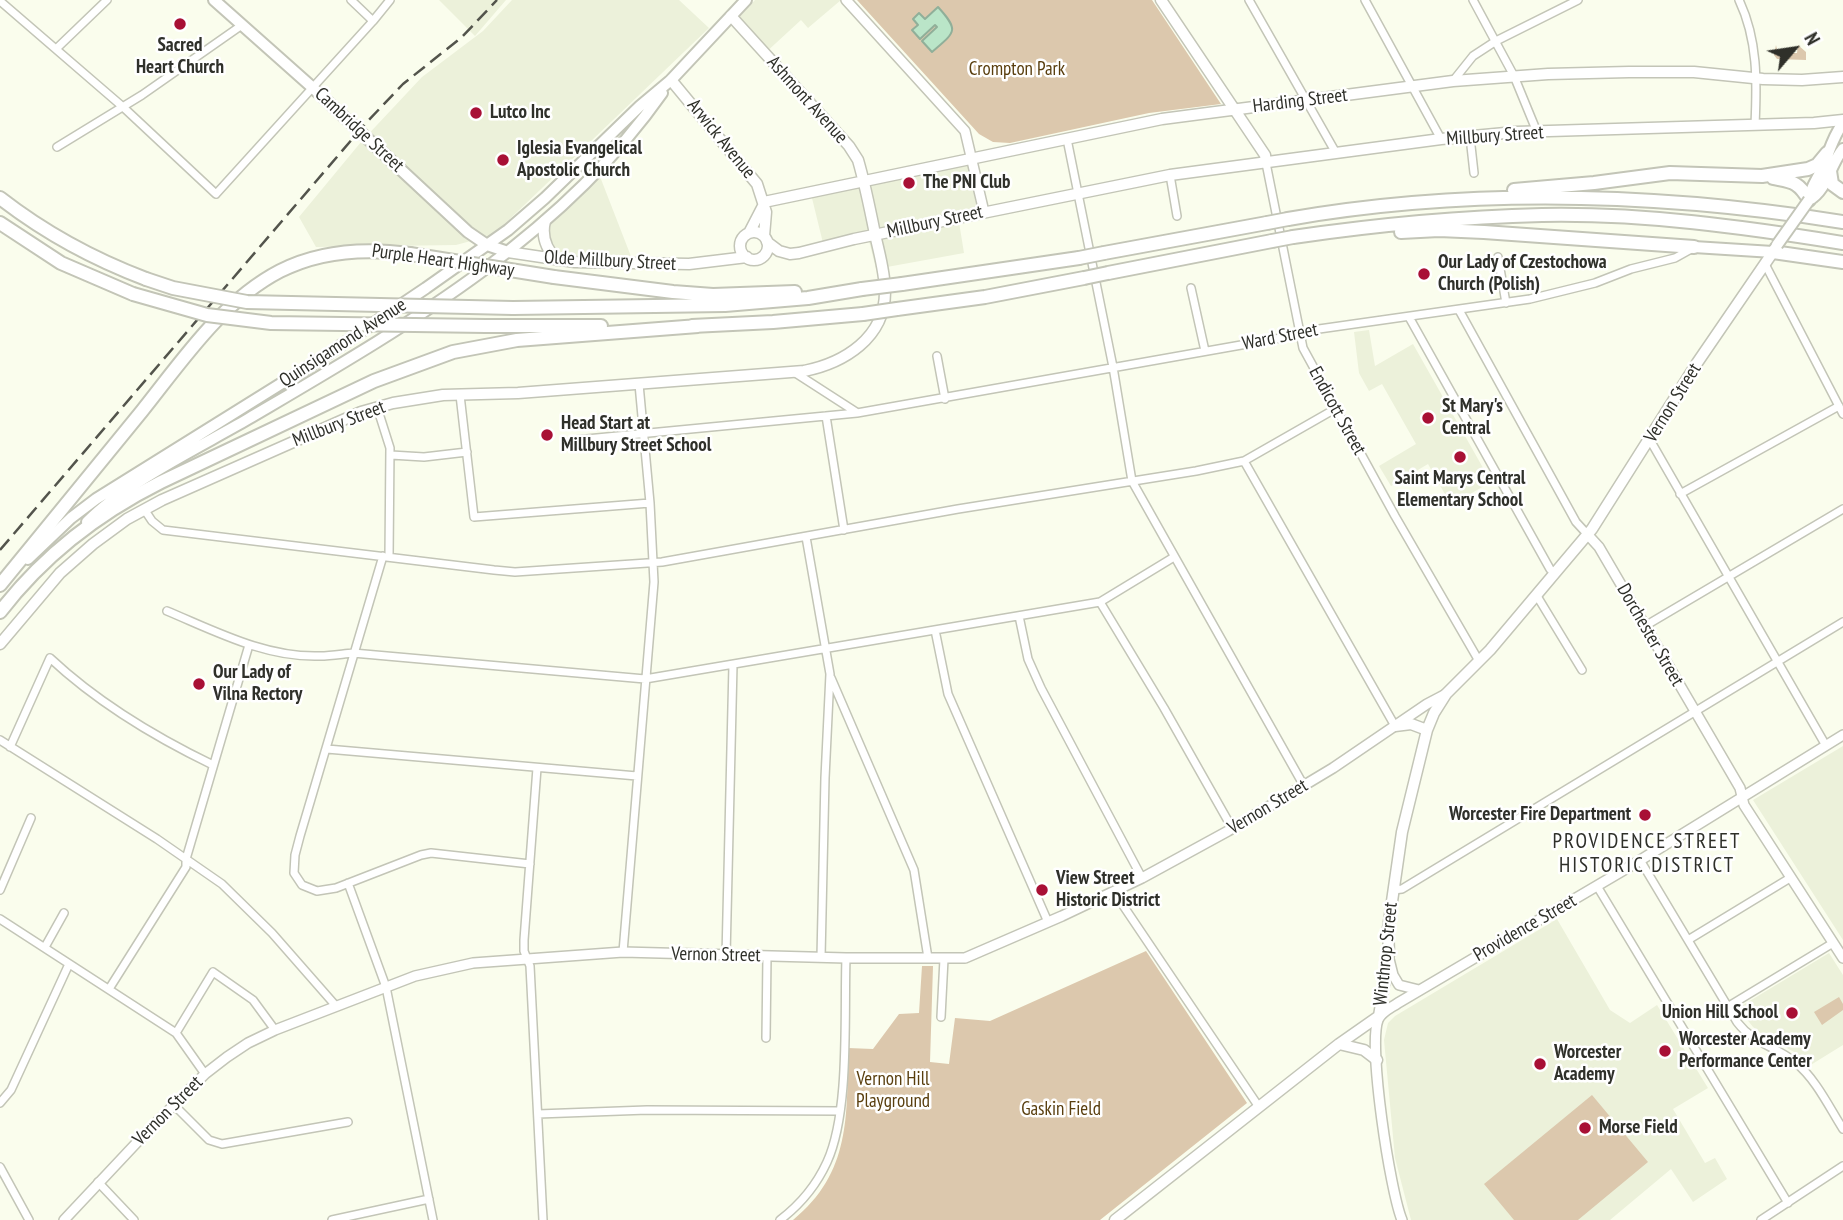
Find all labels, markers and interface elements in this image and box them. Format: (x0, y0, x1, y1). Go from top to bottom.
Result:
north arrow (1759, 14, 1829, 84)
marker: Sacred Heart Church (172, 16, 188, 32)
text: N (1799, 29, 1825, 49)
place label: Sacred Heart Church (136, 35, 224, 79)
street label: Ashmont Avenue (762, 52, 852, 148)
park label: Crompton Park (969, 59, 1065, 81)
street label: Cambridge Street (310, 83, 408, 177)
street label: Harding Street (1251, 84, 1349, 118)
street label: Arwick Avenue (682, 95, 760, 183)
place label: Lutco Inc (490, 102, 551, 124)
marker: Lutco Inc (468, 105, 484, 121)
street label: Millbury Street (1446, 121, 1544, 151)
place label: Iglesia Evangelical Apostolic Church (517, 138, 642, 182)
marker: Iglesia Evangelical Apostolic Church (495, 152, 511, 168)
place label: The PNI Club (923, 172, 1010, 194)
marker: The PNI Club (901, 175, 917, 191)
street label: Millbury Street (885, 201, 985, 243)
street label: Purple Heart Highway (370, 240, 516, 282)
street label: Olde Millbury Street (543, 246, 677, 276)
place label: Our Lady of Czestochowa Church (Polish) (1438, 252, 1607, 296)
marker: Our Lady of Czestochowa Church (Polish) (1416, 266, 1432, 282)
street label: Quinsigamond Avenue (275, 293, 411, 393)
street label: Ward Street (1240, 319, 1320, 355)
street label: Vernon Street (1640, 359, 1706, 447)
street label: Endicott Street (1303, 363, 1371, 459)
street label: Millbury Street (290, 396, 388, 452)
place label: St Mary's Central (1442, 396, 1503, 440)
marker: St Mary's Central (1420, 410, 1436, 426)
place label: Head Start at Millbury Street School (561, 413, 711, 457)
marker: Head Start at Millbury Street School (539, 427, 555, 443)
marker: Saint Marys Central Elementary School (1452, 449, 1468, 465)
place label: Saint Marys Central Elementary School (1395, 468, 1525, 512)
street label: Dorchester Street (1612, 580, 1688, 690)
place label: Our Lady of Vilna Rectory (213, 662, 302, 706)
marker: Our Lady of Vilna Rectory (191, 676, 207, 692)
street label: Vernon Street (1224, 774, 1312, 840)
place label: Worcester Fire Department (1449, 804, 1631, 826)
marker: Worcester Fire Department (1637, 807, 1653, 823)
district label: PROVIDENCE STREET HISTORIC DISTRICT (1555, 829, 1739, 879)
place label: View Street Historic District (1056, 868, 1160, 912)
marker: View Street Historic District (1034, 882, 1050, 898)
street label: Providence Street (1470, 889, 1580, 967)
street label: Winthrop Street (1369, 901, 1403, 1007)
street label: Vernon Street (671, 943, 761, 967)
place label: Union Hill School (1662, 1002, 1778, 1024)
marker: Union Hill School (1784, 1005, 1800, 1021)
place label: Worcester Academy Performance Center (1679, 1029, 1812, 1073)
place label: Worcester Academy (1554, 1042, 1621, 1086)
marker: Worcester Academy Performance Center (1657, 1043, 1673, 1059)
marker: Worcester Academy (1532, 1056, 1548, 1072)
park label: Vernon Hill Playground (856, 1069, 930, 1113)
street label: Vernon Street (128, 1071, 208, 1151)
park label: Gaskin Field (1021, 1099, 1101, 1121)
place label: Morse Field (1599, 1117, 1678, 1139)
marker: Morse Field (1577, 1120, 1593, 1136)

